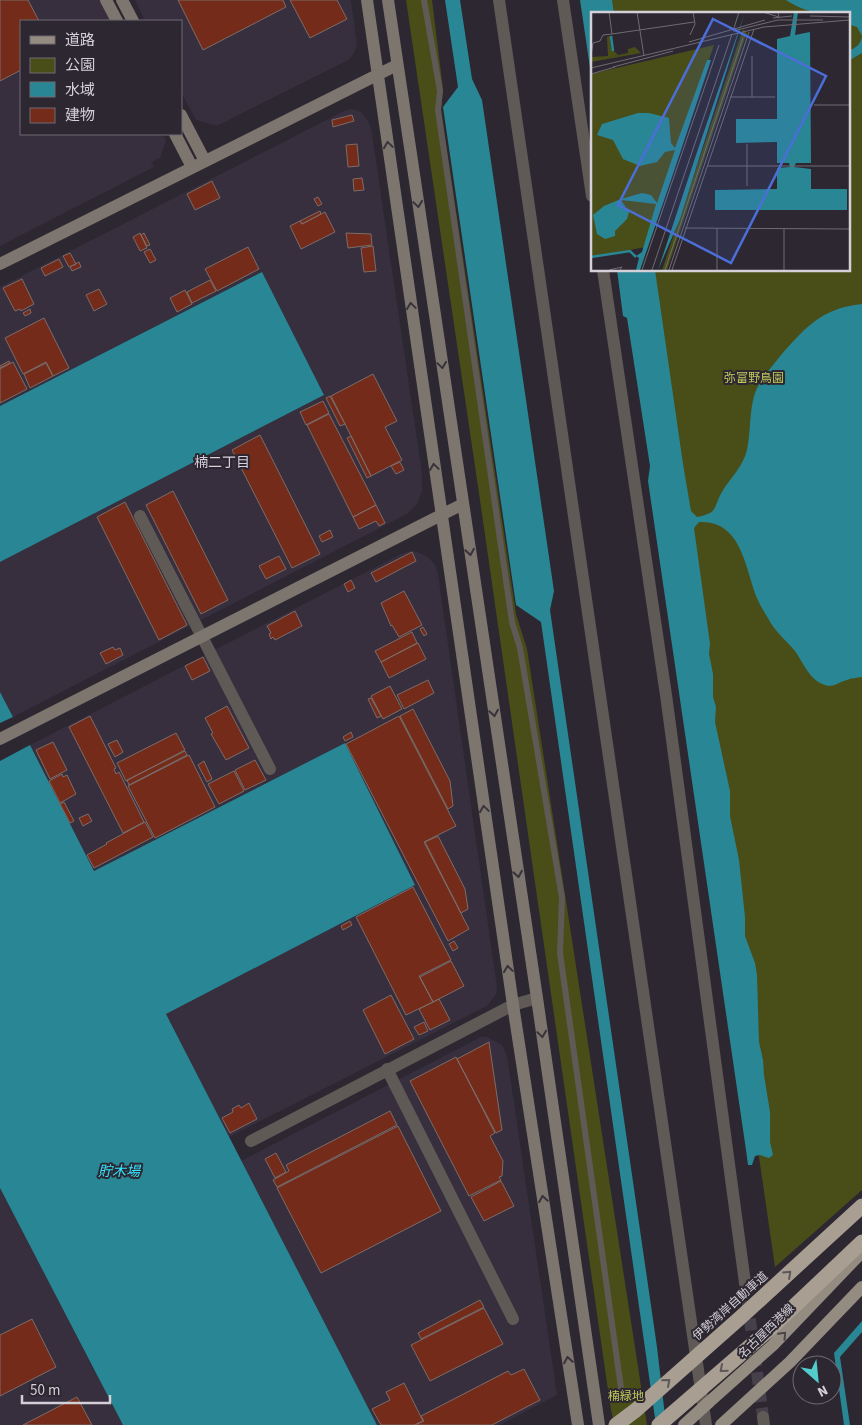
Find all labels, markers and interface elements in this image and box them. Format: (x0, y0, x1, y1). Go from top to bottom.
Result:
inset map (591, 12, 850, 271)
legend (20, 20, 182, 135)
text: 道路 (65, 30, 95, 51)
text: 公園 (65, 55, 95, 76)
text: 水域 (65, 80, 95, 101)
text: 建物 (65, 105, 95, 126)
one-way arrow (383, 141, 393, 149)
one-way arrow (412, 200, 423, 208)
one-way arrow (406, 302, 417, 310)
one-way arrow (436, 361, 447, 369)
park label: 弥富野鳥園 (724, 370, 784, 387)
district label: 楠二丁目 (194, 453, 250, 473)
one-way arrow (429, 462, 440, 470)
one-way arrow (464, 549, 475, 557)
one-way arrow (488, 709, 499, 717)
one-way arrow (479, 804, 490, 812)
one-way arrow (513, 869, 523, 878)
one-way arrow (503, 965, 514, 973)
one-way arrow (537, 1030, 547, 1039)
water label: 貯木場 (98, 1162, 142, 1182)
one-way arrow (538, 1195, 549, 1203)
street label: 伊勢湾岸自動車道 (689, 1268, 772, 1345)
one-way arrow (783, 1271, 792, 1280)
street label: 名古屋西港線 (735, 1300, 798, 1362)
one-way arrow (777, 1331, 786, 1340)
one-way arrow (563, 1355, 574, 1363)
north arrow (792, 1355, 842, 1405)
one-way arrow (720, 1364, 729, 1372)
scale bar (22, 1372, 110, 1404)
one-way arrow (662, 1379, 671, 1388)
text: 50 m (30, 1380, 60, 1401)
text: N (814, 1380, 831, 1402)
park label: 楠緑地 (608, 1388, 644, 1405)

